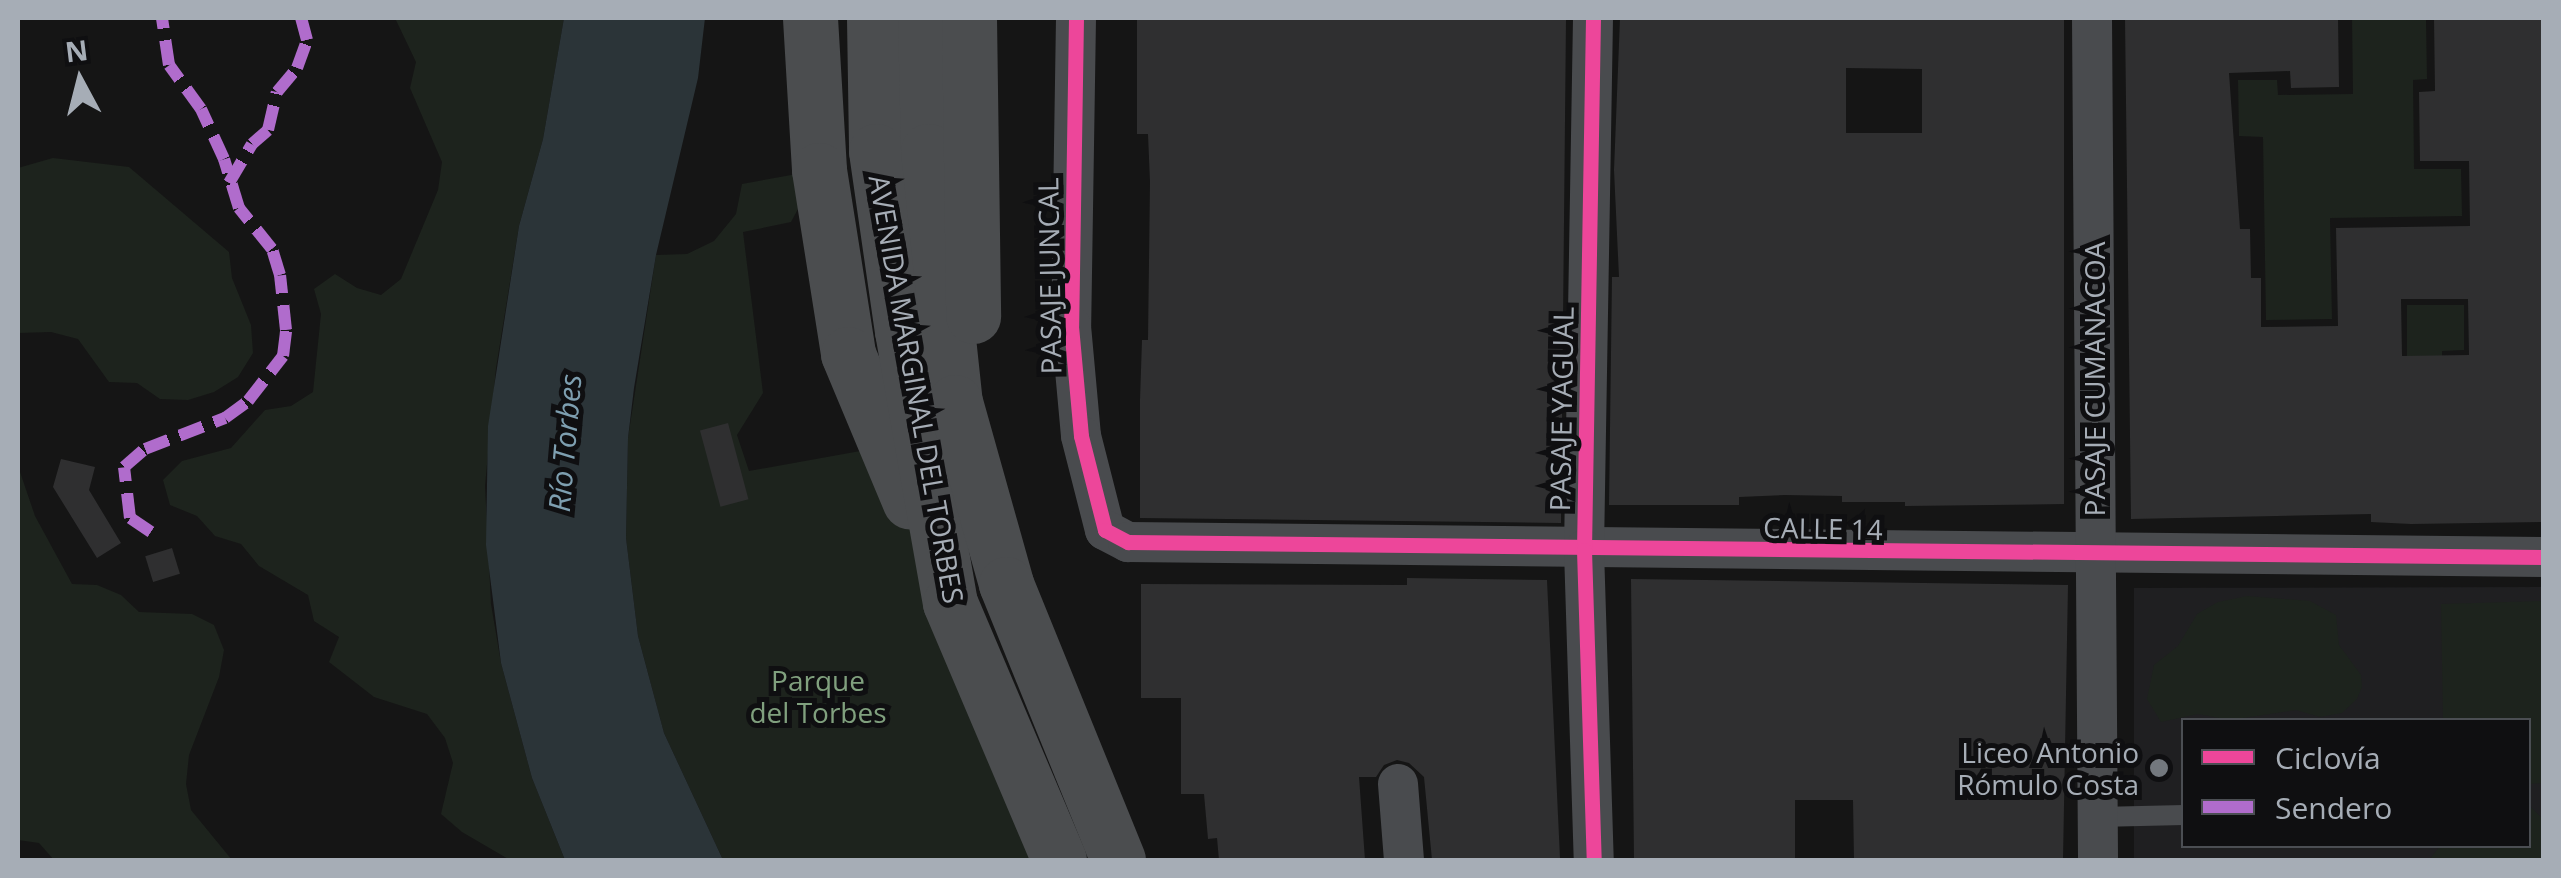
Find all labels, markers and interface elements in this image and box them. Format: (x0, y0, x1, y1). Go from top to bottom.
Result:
north arrow (30, 30, 130, 130)
text: N (63, 30, 90, 70)
street label: AVENIDA MARGINAL DEL TORBES (863, 172, 971, 606)
street label: PASAJE JUNCAL (1030, 177, 1068, 375)
street label: PASAJE CUMANACOA (2077, 242, 2111, 516)
street label: PASAJE YAGUAL (1542, 307, 1580, 511)
water label: Río Torbes (541, 373, 589, 513)
street label: CALLE 14 (1763, 510, 1883, 546)
park label: Parque del Torbes (749, 663, 887, 729)
legend (2181, 718, 2531, 848)
place label: Liceo Antonio Rómulo Costa (1957, 735, 2139, 801)
text: Ciclovía (2275, 737, 2381, 778)
marker: Liceo Antonio Rómulo Costa (2148, 757, 2170, 779)
text: Sendero (2275, 787, 2392, 828)

